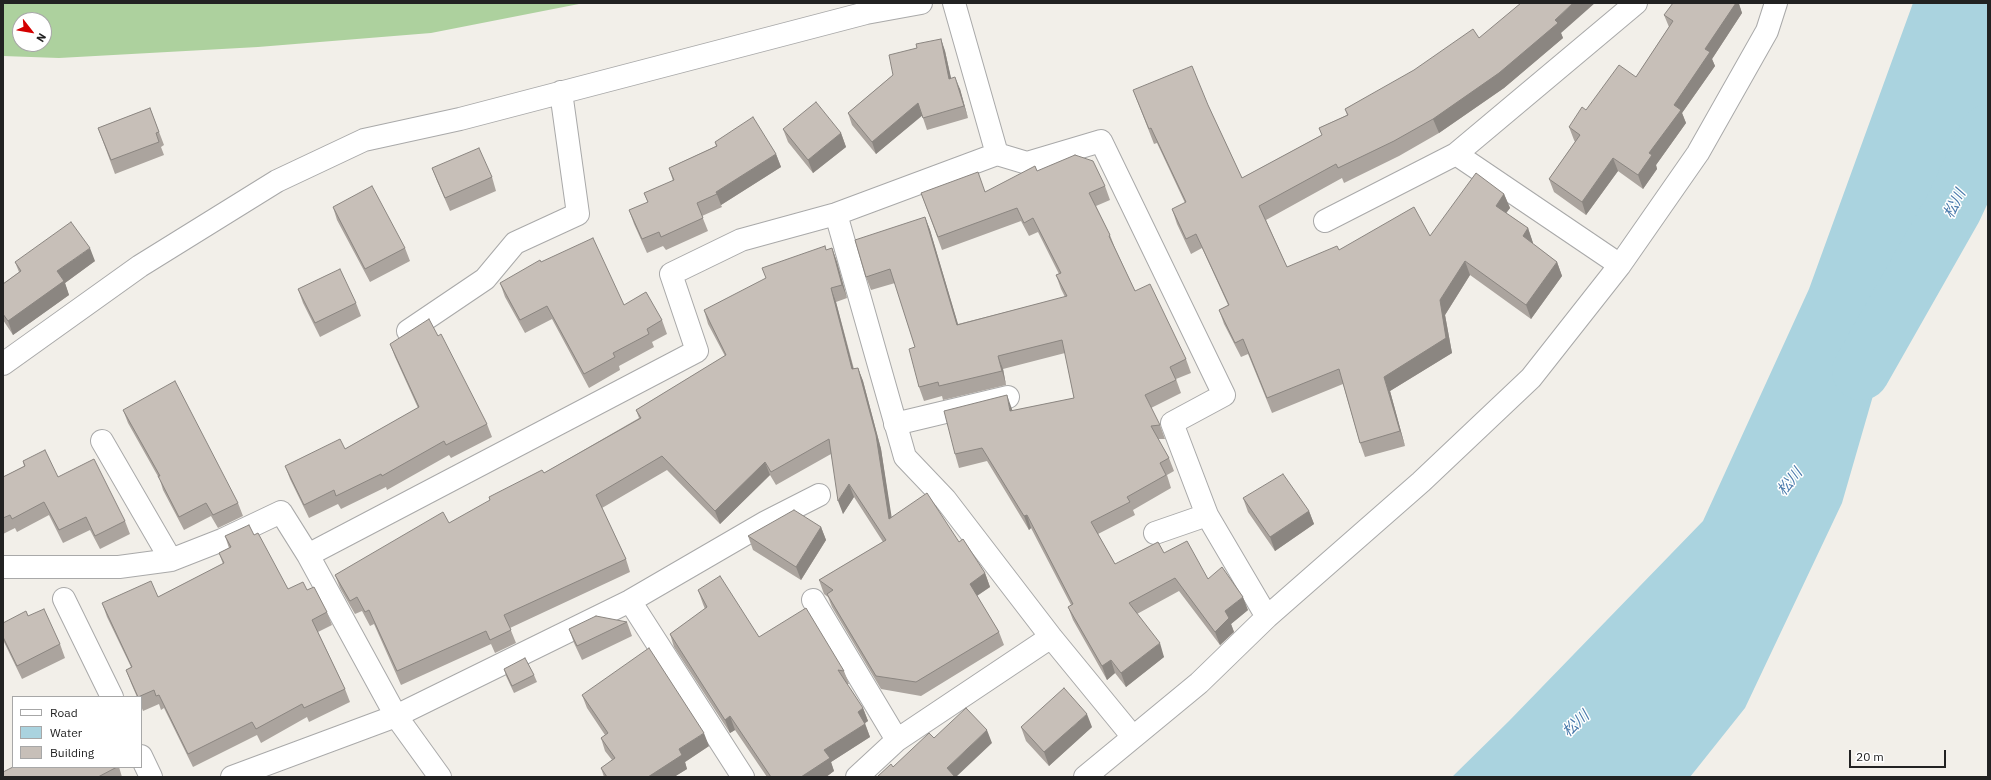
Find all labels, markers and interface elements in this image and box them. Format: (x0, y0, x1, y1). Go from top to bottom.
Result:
north arrow (12, 12, 52, 52)
text: N (33, 31, 49, 45)
water label: 松川 (1940, 187, 1970, 221)
water label: 松川 (1774, 465, 1806, 499)
legend (12, 696, 142, 768)
text: Road (50, 705, 78, 720)
water label: 松川 (1559, 707, 1593, 741)
text: Water (50, 725, 82, 740)
scale bar (1851, 742, 1948, 768)
text: Building (50, 745, 94, 760)
text: 20 m (1856, 749, 1884, 764)

